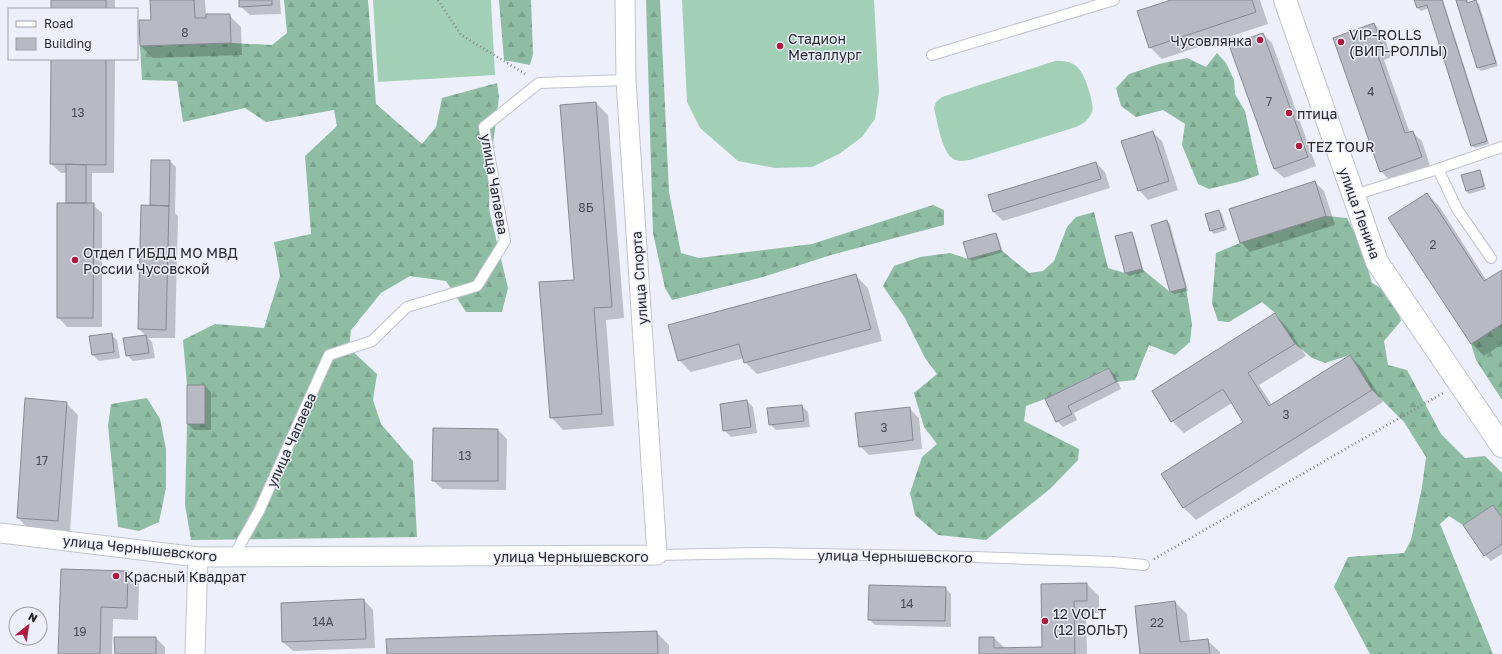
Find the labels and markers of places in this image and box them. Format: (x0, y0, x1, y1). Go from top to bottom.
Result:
place label: VIP-ROLLS (ВИП-РОЛЛЫ) (1349, 26, 1448, 59)
place label: Стадион Металлург (788, 30, 862, 63)
place label: Чусовлянка (1171, 32, 1252, 49)
marker: Чусовлянка (1255, 35, 1265, 45)
marker: VIP-ROLLS (ВИП-РОЛЛЫ) (1336, 37, 1346, 47)
marker: Стадион Металлург (775, 41, 785, 51)
place label: птица (1297, 105, 1338, 122)
marker: птица (1284, 108, 1294, 118)
place label: TEZ TOUR (1307, 138, 1375, 155)
marker: TEZ TOUR (1294, 141, 1304, 151)
place label: Отдел ГИБДД МО МВД России Чусовской (83, 244, 238, 277)
marker: Отдел ГИБДД МО МВД России Чусовской (70, 255, 80, 265)
place label: Красный Квадрат (124, 568, 246, 585)
marker: Красный Квадрат (111, 571, 121, 581)
place label: 12 VOLT (12 ВОЛЬТ) (1053, 605, 1128, 638)
marker: 12 VOLT (12 ВОЛЬТ) (1040, 616, 1050, 626)

